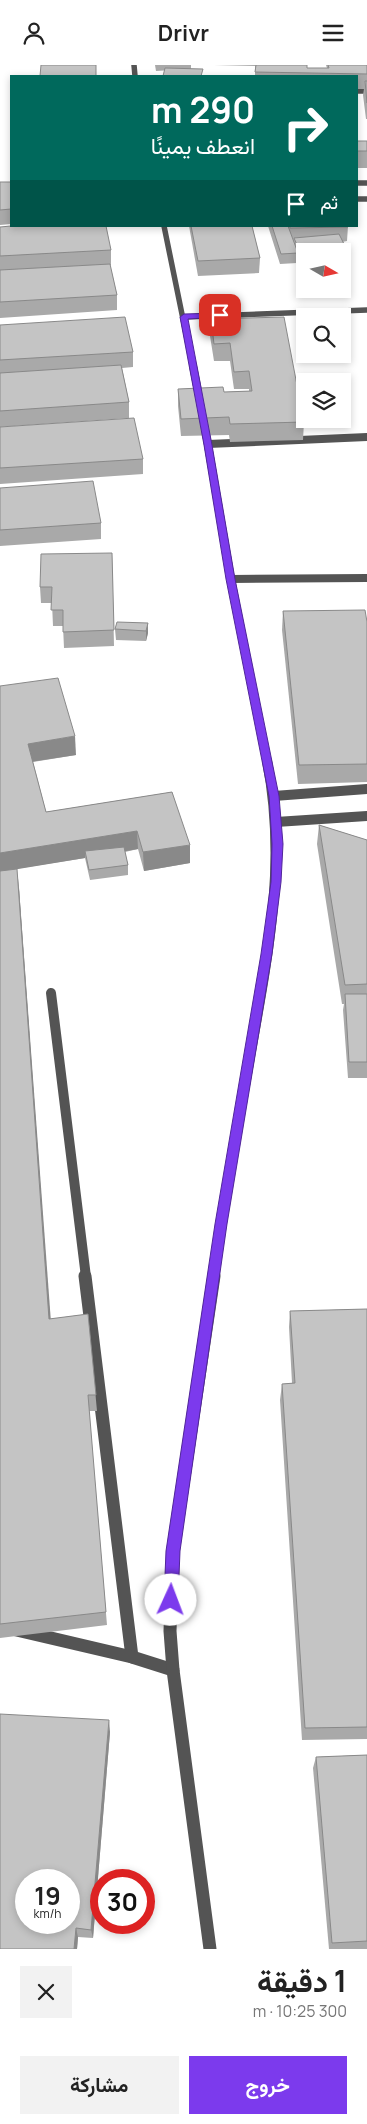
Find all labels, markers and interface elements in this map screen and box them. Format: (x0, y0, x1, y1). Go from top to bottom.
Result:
text: Drivr (158, 18, 209, 48)
icon: person (20, 19, 48, 47)
icon: menu (319, 19, 347, 47)
text: 290 m (151, 86, 255, 134)
icon: right (273, 95, 338, 160)
text: انعطف يمينًا (151, 131, 255, 161)
text: ثم (320, 189, 338, 215)
icon: arrive (282, 190, 310, 218)
north arrow (296, 243, 351, 297)
map controls (296, 243, 351, 428)
pin (199, 294, 241, 336)
icon: arrive (206, 301, 234, 329)
button: search (296, 308, 351, 363)
button: layers (296, 373, 351, 428)
position arrow (144, 1573, 196, 1625)
speed limit sign: 30 (90, 1869, 155, 1934)
text: 19 (34, 1878, 61, 1913)
text: km/h (34, 1905, 61, 1922)
text: 1 دقيقة (257, 1960, 347, 2001)
button: close (20, 1966, 72, 2018)
text: 300 m · 10:25 (253, 2000, 347, 2022)
button: مشاركة (20, 2056, 179, 2114)
button: خروج (189, 2056, 347, 2114)

